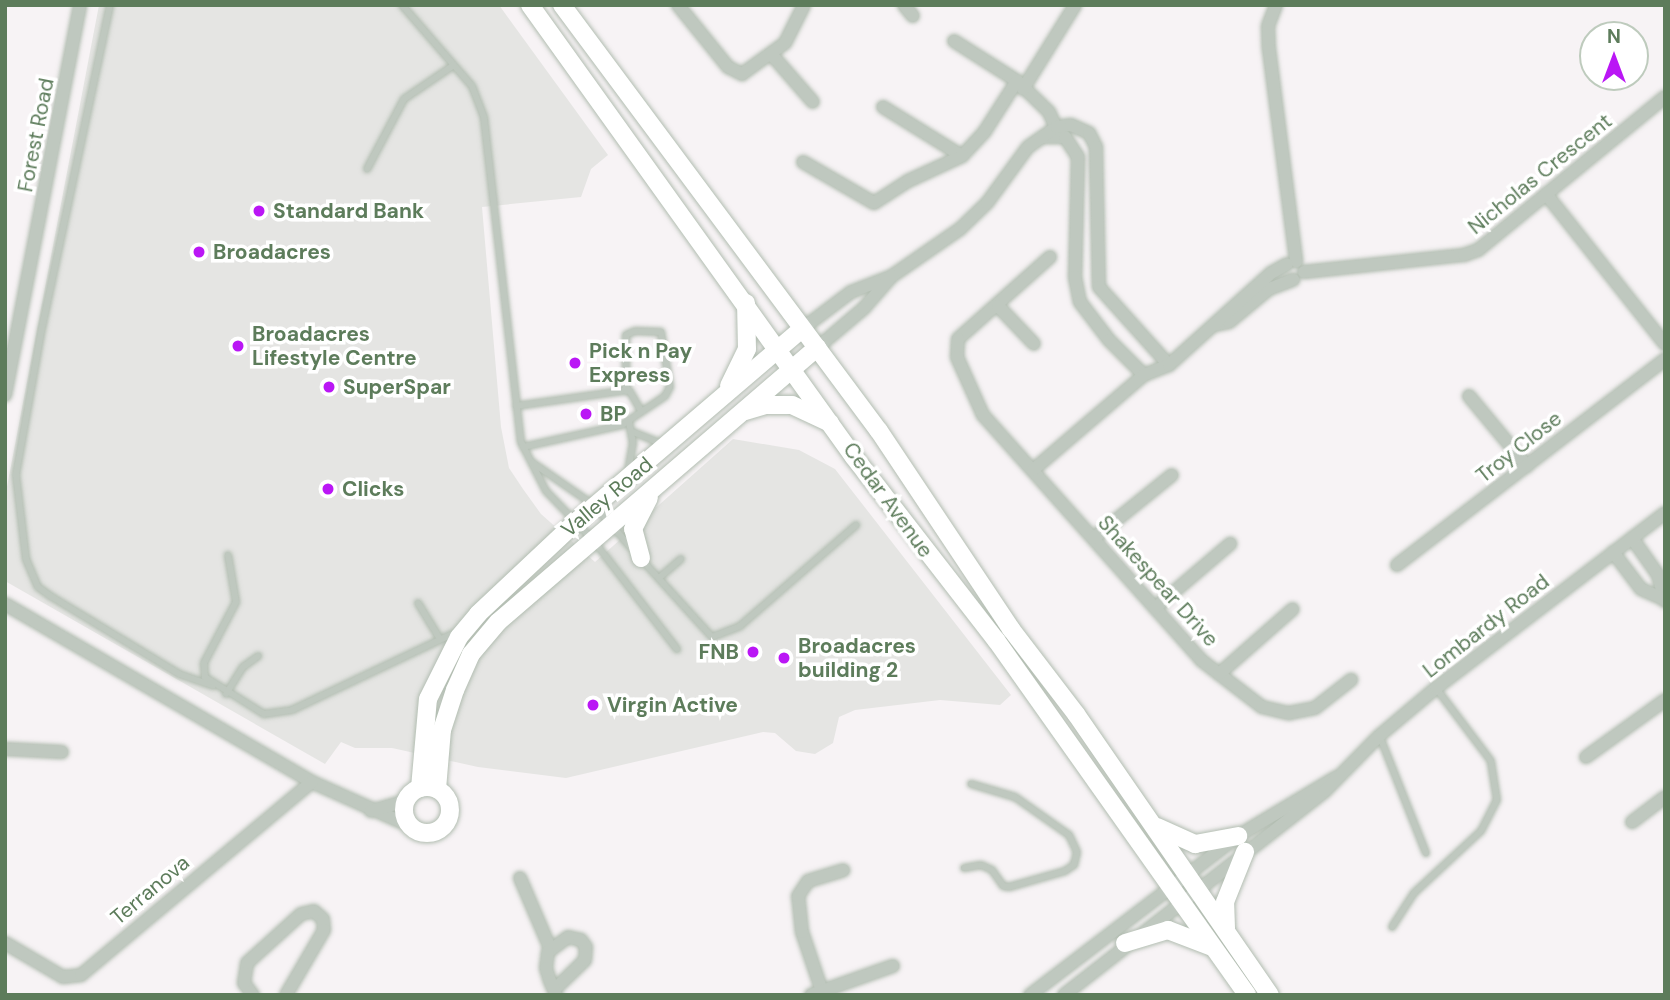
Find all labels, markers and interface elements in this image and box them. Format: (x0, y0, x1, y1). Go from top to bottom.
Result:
north arrow (1579, 21, 1649, 91)
text: N (1607, 24, 1621, 49)
street label: Forest Road (13, 76, 59, 194)
street label: Nicholas Crescent (1463, 108, 1617, 240)
place label: Standard Bank (273, 198, 424, 224)
marker: Standard Bank (251, 203, 267, 219)
place label: Broadacres (213, 239, 331, 265)
marker: Broadacres (191, 244, 207, 260)
place label: Broadacres Lifestyle Centre (252, 321, 417, 371)
marker: Broadacres Lifestyle Centre (230, 338, 246, 354)
place label: Pick n Pay Express (589, 338, 692, 388)
marker: Pick n Pay Express (567, 355, 583, 371)
place label: SuperSpar (343, 374, 451, 400)
marker: SuperSpar (321, 379, 337, 395)
place label: BP (600, 401, 626, 427)
marker: BP (578, 406, 594, 422)
street label: Troy Close (1471, 406, 1567, 488)
street label: Cedar Avenue (838, 437, 938, 563)
street label: Valley Road (556, 452, 658, 542)
place label: Clicks (342, 476, 404, 502)
marker: Clicks (320, 481, 336, 497)
street label: Shakespear Drive (1093, 510, 1223, 652)
street label: Lombardy Road (1418, 569, 1554, 683)
place label: Broadacres building 2 (798, 633, 916, 683)
place label: FNB (699, 639, 739, 665)
marker: FNB (745, 644, 761, 660)
marker: Broadacres building 2 (776, 650, 792, 666)
place label: Virgin Active (607, 692, 738, 718)
marker: Virgin Active (585, 697, 601, 713)
street label: Terranova (106, 850, 194, 930)

